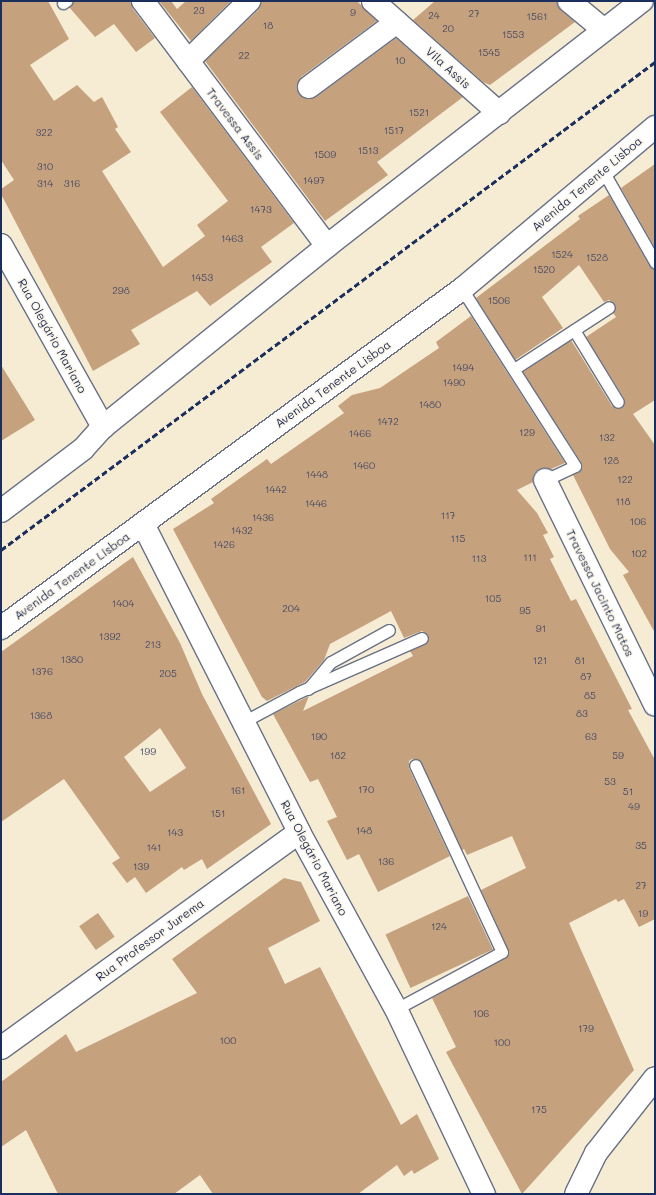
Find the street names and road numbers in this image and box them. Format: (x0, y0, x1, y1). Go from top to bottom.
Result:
street label: Vila Assis (423, 44, 473, 92)
street label: Travessa Assis (203, 85, 267, 163)
street label: Avenida Tenente Lisboa (529, 134, 645, 234)
street label: Rua Olegário Mariano (15, 276, 89, 396)
street label: Avenida Tenente Lisboa (272, 337, 394, 431)
street label: Travessa Jacinto Matos (563, 527, 637, 659)
street label: Avenida Tenente Lisboa (11, 529, 133, 623)
street label: Rua Olegário Mariano (277, 798, 351, 918)
street label: Rua Professor Jurema (93, 896, 207, 984)

